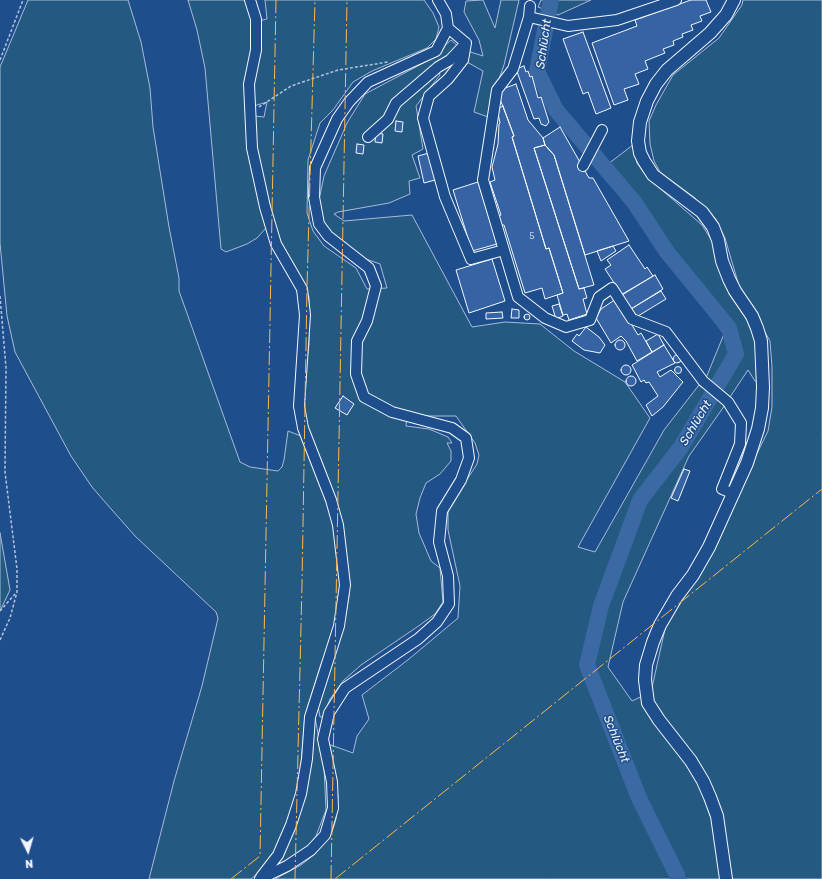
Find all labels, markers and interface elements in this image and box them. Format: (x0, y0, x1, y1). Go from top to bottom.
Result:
water label: Schlücht (533, 18, 555, 70)
house number: 5 (529, 231, 535, 241)
water label: Schlücht (677, 398, 715, 448)
water label: Schlücht (600, 713, 632, 765)
north arrow (8, 831, 48, 871)
text: N (25, 857, 34, 870)

